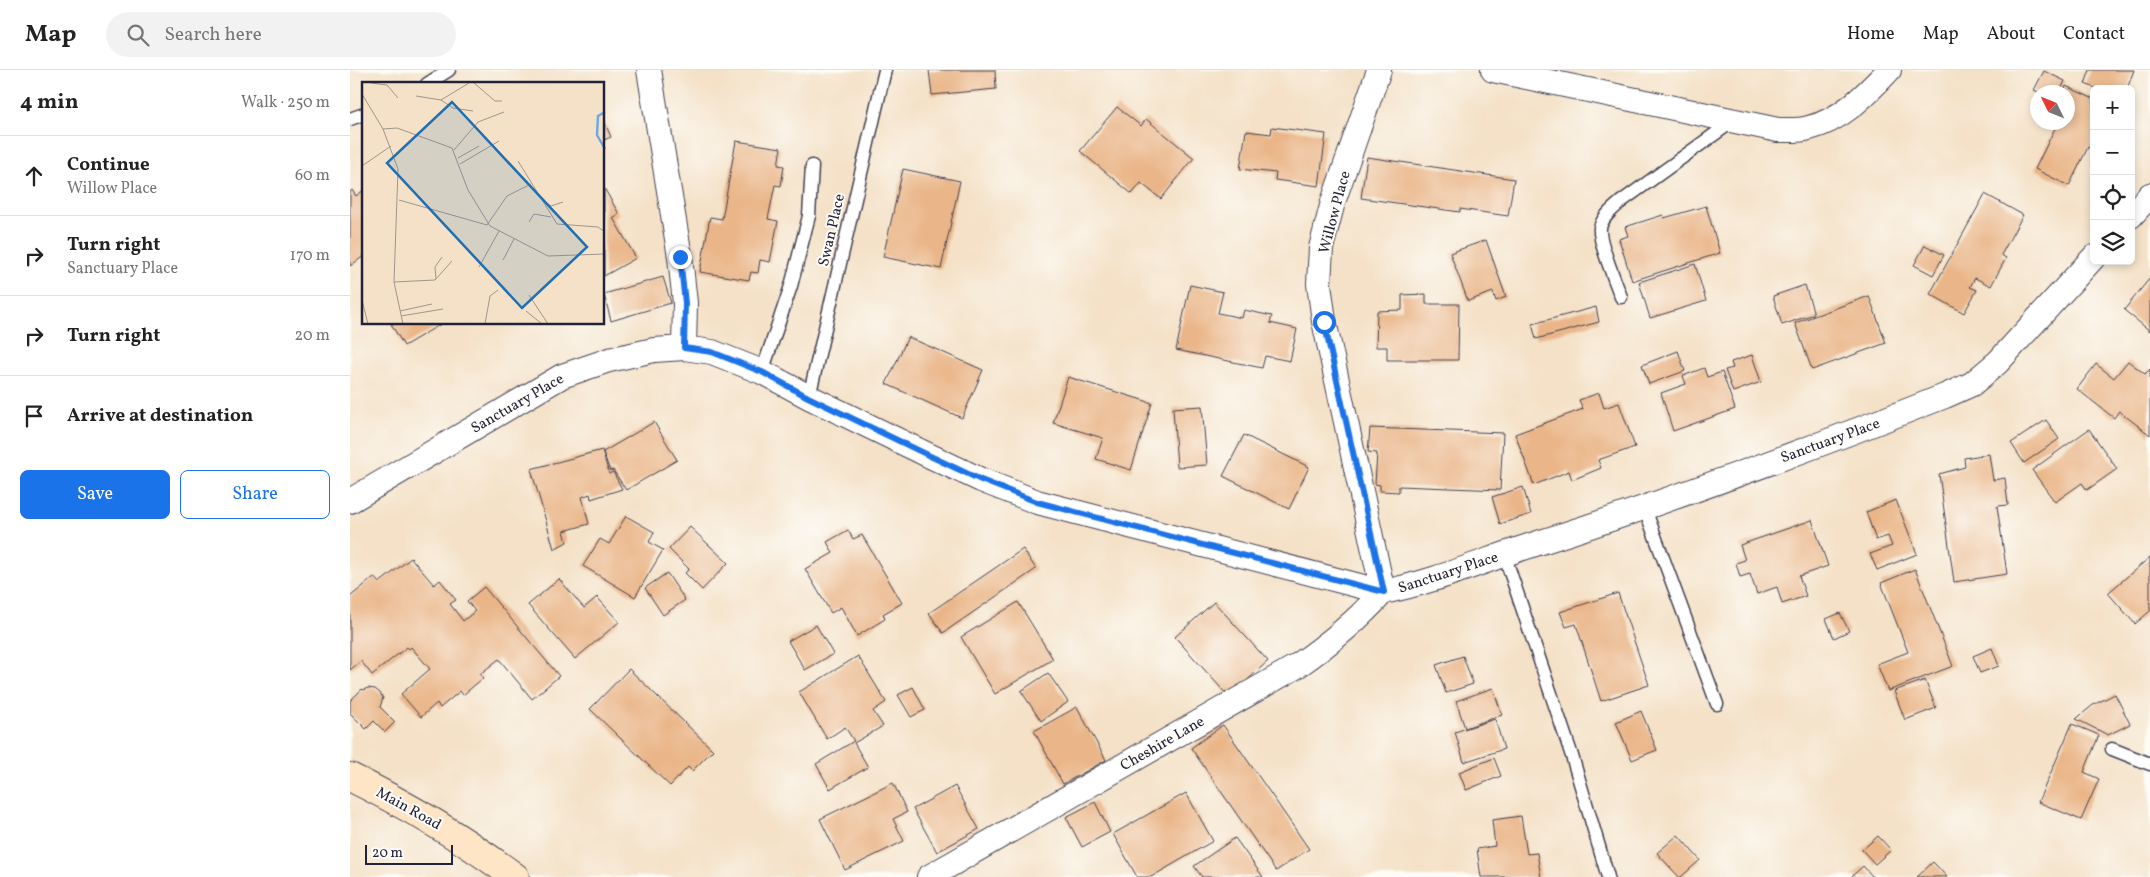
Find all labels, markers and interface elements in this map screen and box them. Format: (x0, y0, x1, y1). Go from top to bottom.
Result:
search box (106, 12, 456, 57)
text: Map (25, 18, 76, 52)
icon: search (124, 21, 152, 49)
text: Search here (164, 22, 262, 48)
text: Home (1847, 22, 1895, 47)
text: Map (1923, 22, 1959, 47)
text: About (1987, 22, 2035, 47)
text: Contact (2063, 22, 2125, 47)
inset map (362, 82, 605, 325)
north arrow (2030, 85, 2075, 130)
map controls (2090, 85, 2135, 265)
button: + (2090, 85, 2135, 130)
text: 4 min (20, 88, 79, 117)
text: Walk · 250 m (241, 92, 330, 114)
button: − (2090, 130, 2135, 175)
text: Continue (67, 152, 150, 178)
icon: ahead (20, 162, 48, 190)
text: 60 m (295, 165, 330, 187)
street label: Willow Place (1314, 169, 1357, 256)
button: locate (2090, 175, 2135, 220)
text: Willow Place (67, 178, 157, 200)
street label: Swan Place (814, 192, 851, 269)
button: layers (2090, 220, 2135, 265)
text: Turn right (67, 232, 160, 258)
icon: right (20, 242, 48, 270)
text: 170 m (290, 245, 330, 267)
route end (669, 246, 692, 269)
text: Sanctuary Place (67, 258, 178, 280)
route start (1313, 311, 1336, 334)
icon: right (20, 322, 48, 350)
text: Turn right (67, 323, 160, 349)
text: 20 m (295, 325, 330, 347)
street label: Sanctuary Place (467, 369, 568, 439)
icon: arrive (20, 402, 48, 430)
text: Arrive at destination (67, 403, 253, 429)
street label: Sanctuary Place (1778, 414, 1883, 469)
button: Save (20, 470, 170, 519)
button: Share (180, 470, 330, 519)
street label: Sanctuary Place (1396, 547, 1501, 599)
street label: Cheshire Lane (1117, 712, 1209, 777)
street label: Main Road (372, 783, 445, 836)
scale bar (365, 842, 452, 865)
text: 20 m (372, 844, 403, 863)

